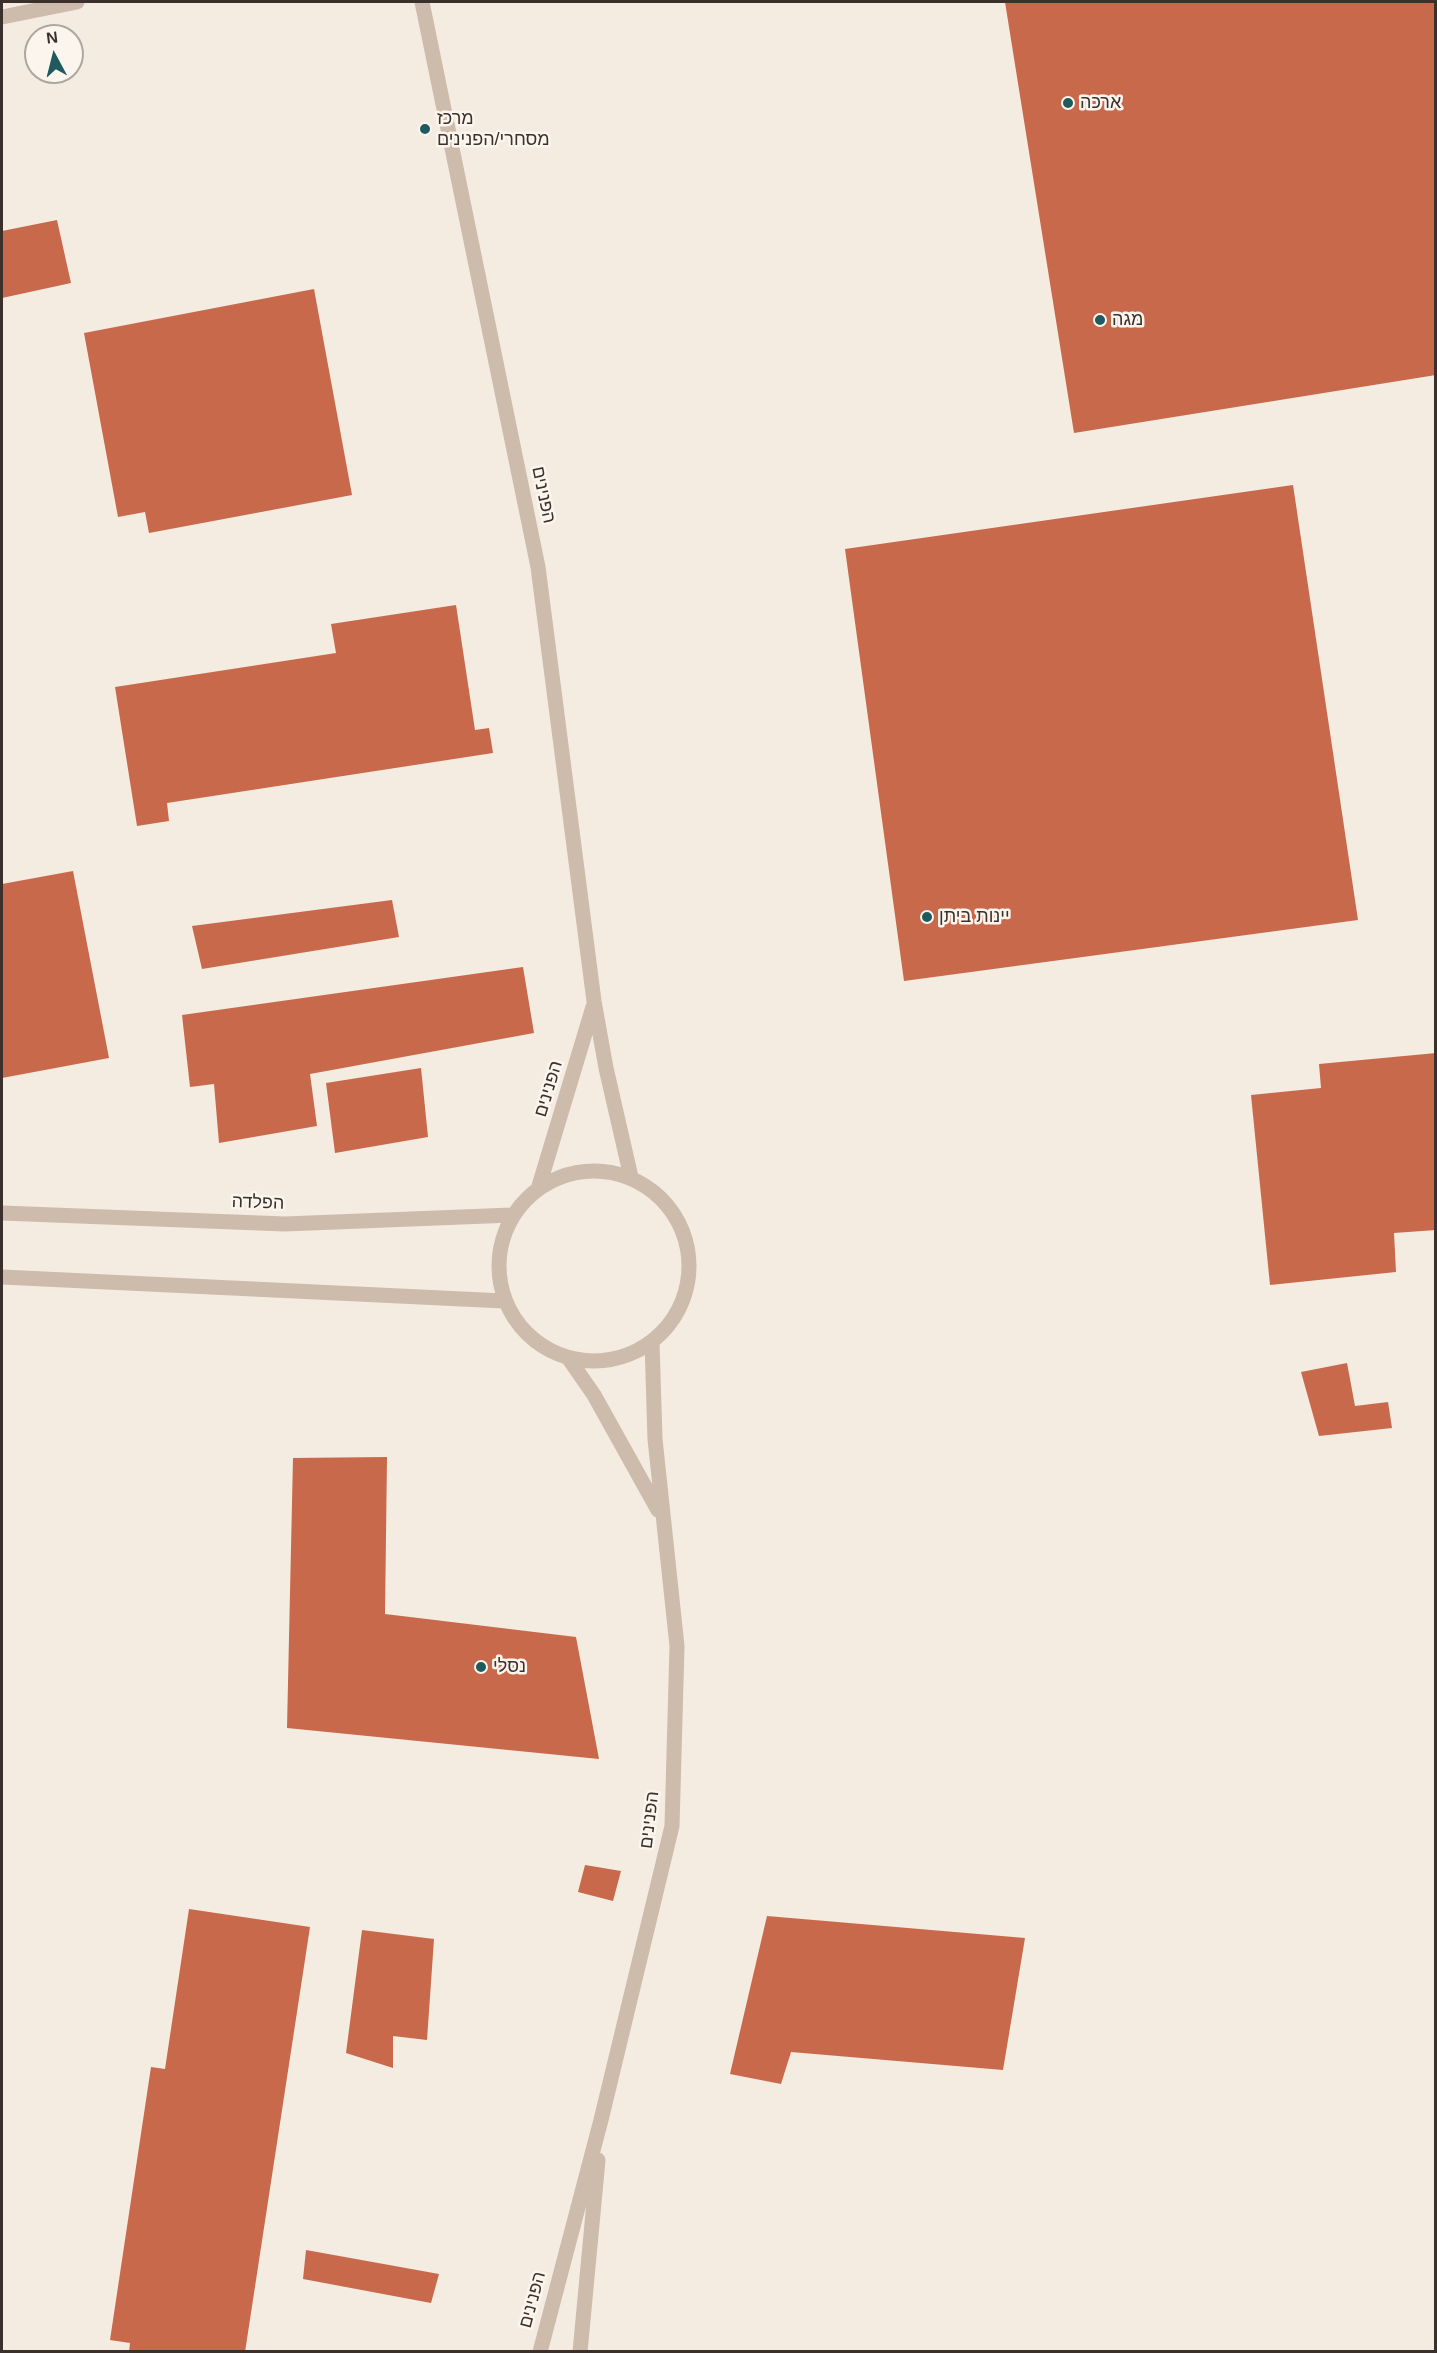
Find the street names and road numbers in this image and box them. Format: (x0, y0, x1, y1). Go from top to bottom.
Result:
street label: הפנינים (526, 465, 560, 525)
street label: הפנינים (530, 1058, 568, 1120)
street label: הפלדה (231, 1191, 285, 1215)
street label: הפנינים (636, 1790, 664, 1850)
street label: הפנינים (515, 2269, 551, 2331)

